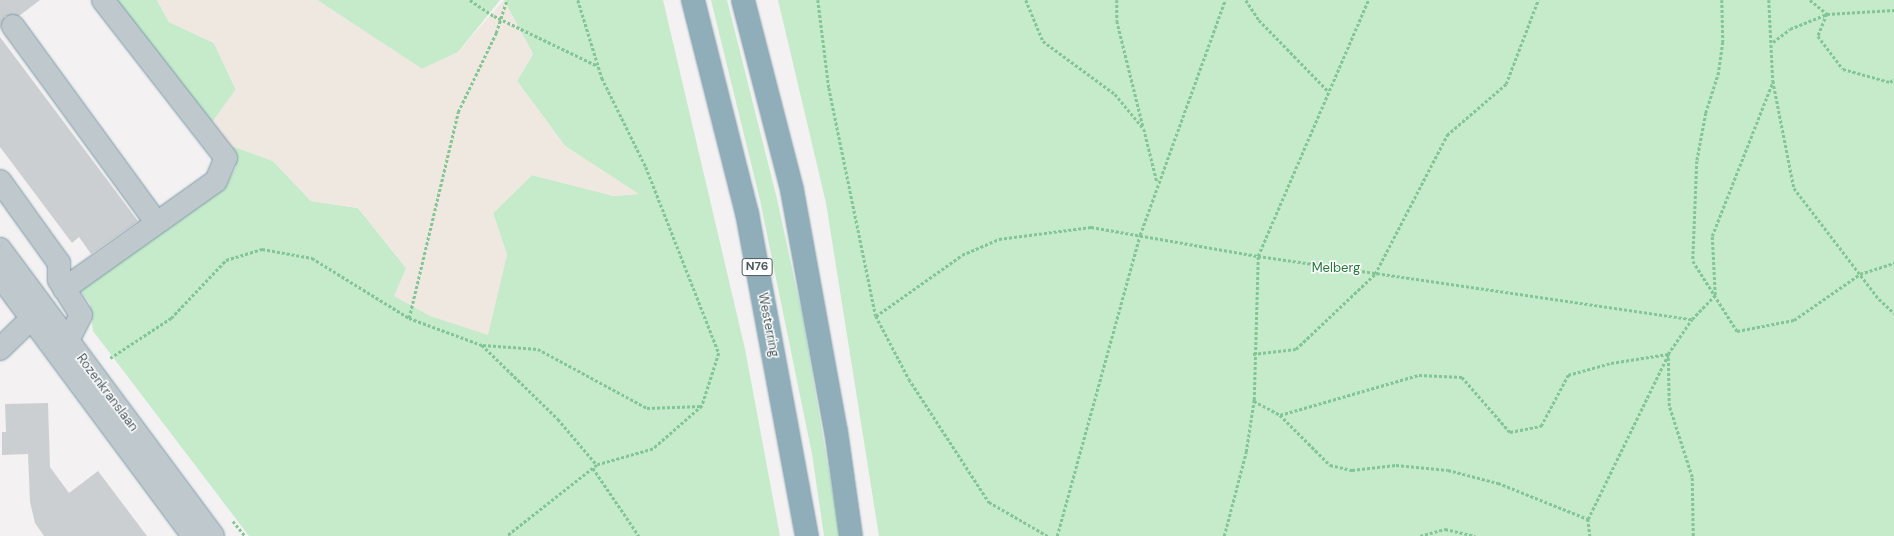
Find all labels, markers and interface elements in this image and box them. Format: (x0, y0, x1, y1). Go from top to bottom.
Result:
road number: N76 (741, 257, 773, 277)
park label: Melberg (1312, 260, 1360, 276)
street label: Westerring (754, 291, 782, 359)
street label: Rozenkranslaan (73, 351, 141, 435)

